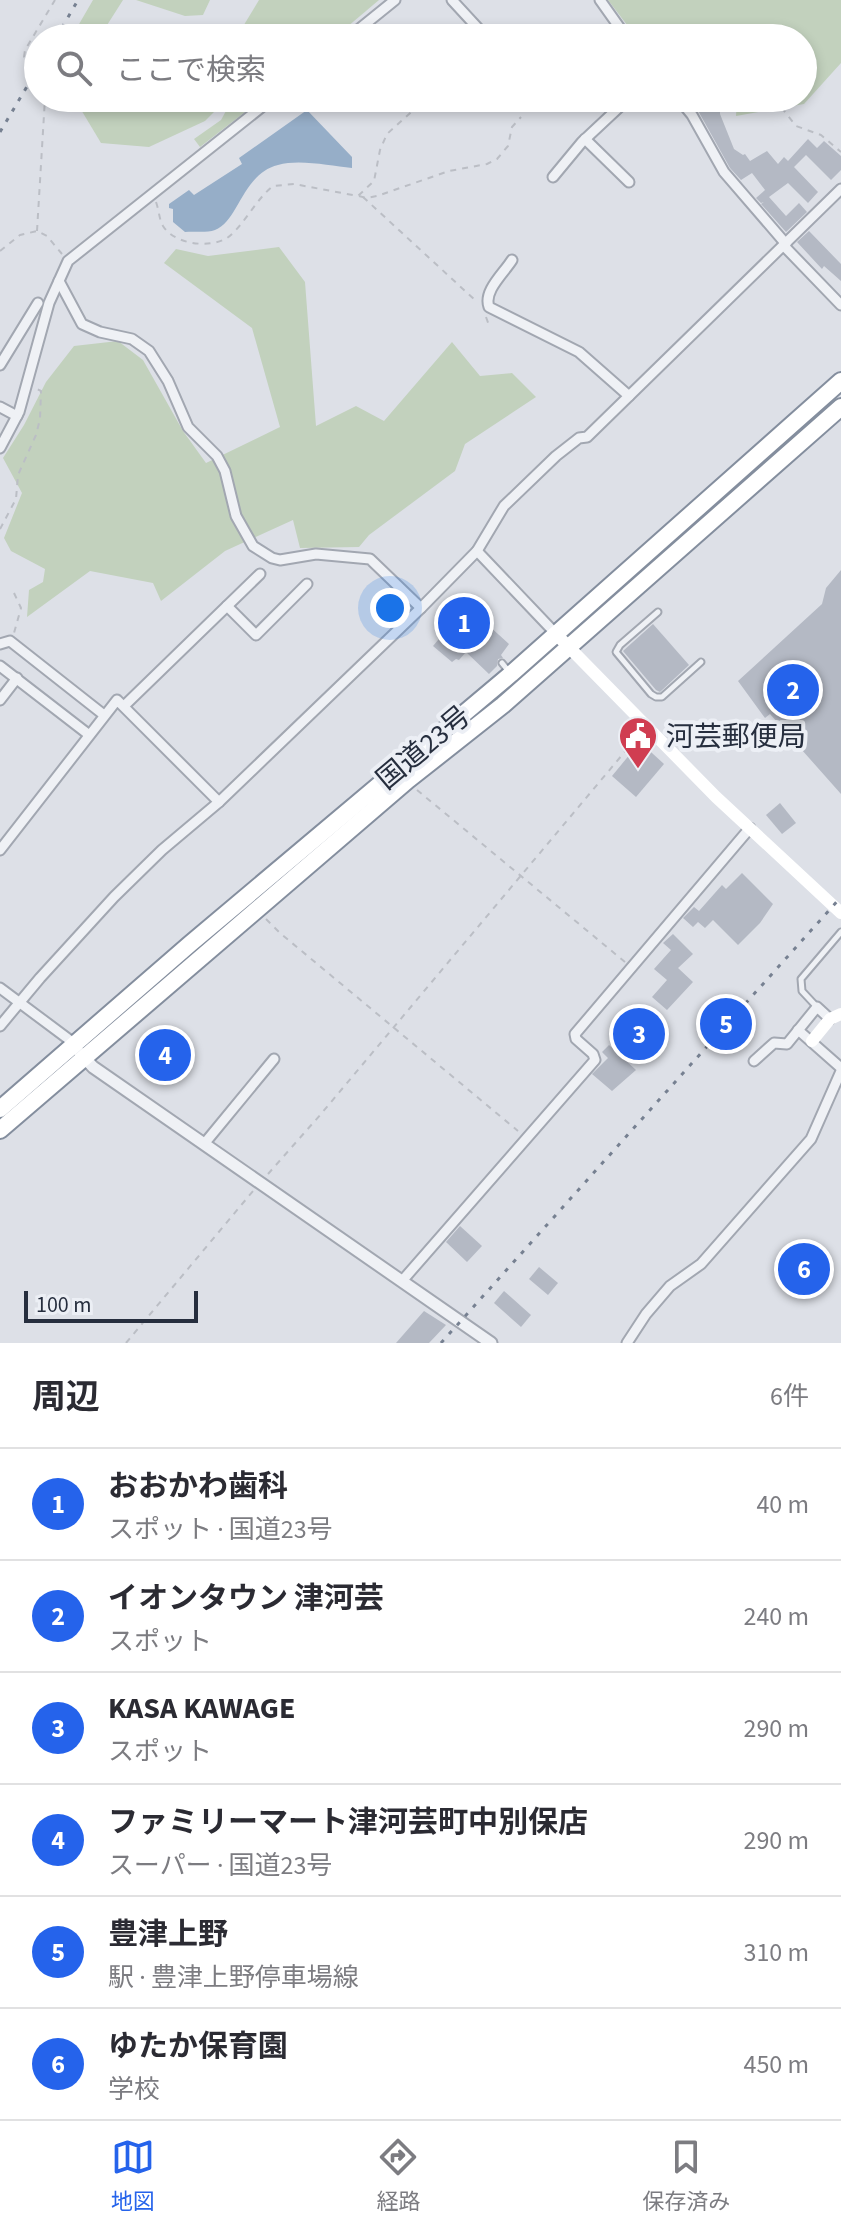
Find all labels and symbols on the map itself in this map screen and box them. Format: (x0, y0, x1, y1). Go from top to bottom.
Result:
your location (370, 588, 410, 628)
pin: 1 (438, 593, 490, 653)
pin: 2 (767, 660, 819, 720)
street label: 国道23号 (368, 696, 479, 799)
public building icon: 河芸郵便局 (617, 715, 659, 770)
place label: 河芸郵便局 (666, 717, 806, 757)
pin: 5 (700, 994, 752, 1054)
pin: 3 (613, 1004, 665, 1064)
pin: 4 (139, 1025, 191, 1085)
pin: 6 (778, 1239, 830, 1299)
scale bar (24, 1287, 198, 1323)

